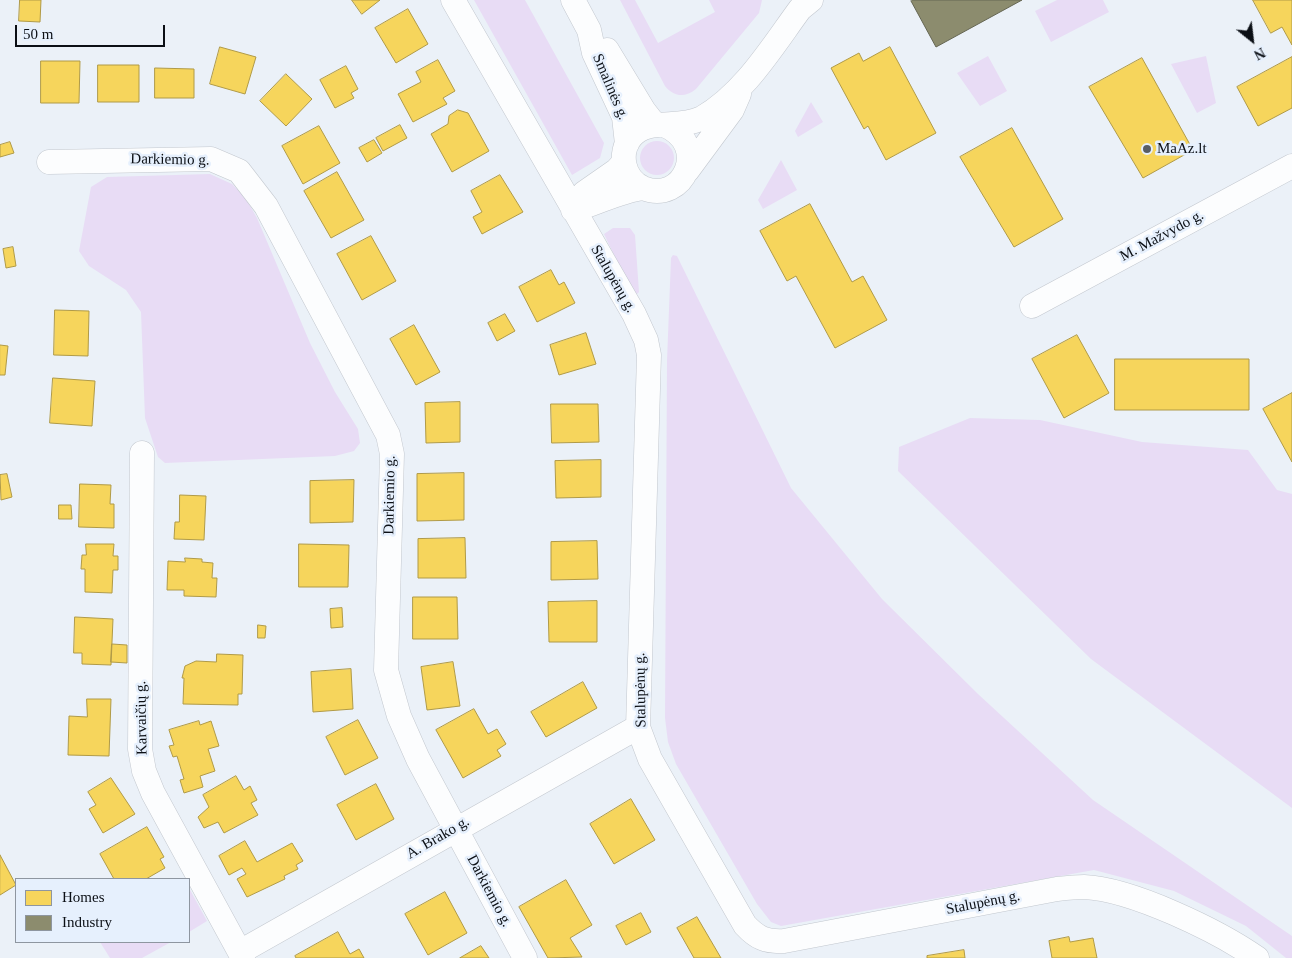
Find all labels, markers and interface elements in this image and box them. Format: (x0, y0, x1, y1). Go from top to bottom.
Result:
scale bar (18, 15, 168, 47)
north arrow (1227, 15, 1277, 65)
text: 50 m (23, 26, 53, 42)
text: N (1251, 45, 1268, 63)
street label: Smalinės g. (588, 51, 632, 123)
place label: MaAz.lt (1157, 140, 1207, 158)
marker: MaAz.lt (1141, 143, 1153, 155)
street label: Darkiemio g. (130, 150, 210, 170)
street label: M. Mažvydo g. (1117, 206, 1207, 266)
street label: Stalupėnų g. (586, 242, 640, 316)
street label: Darkiemio g. (380, 455, 400, 535)
street label: Stalupėnų g. (631, 652, 651, 728)
street label: Karvaičių g. (132, 681, 152, 755)
street label: A. Brako g. (403, 813, 473, 863)
street label: Darkiemio g. (462, 852, 516, 930)
legend (15, 878, 190, 943)
street label: Stalupėnų g. (944, 887, 1022, 919)
text: Homes (62, 889, 105, 905)
text: Industry (62, 914, 112, 930)

